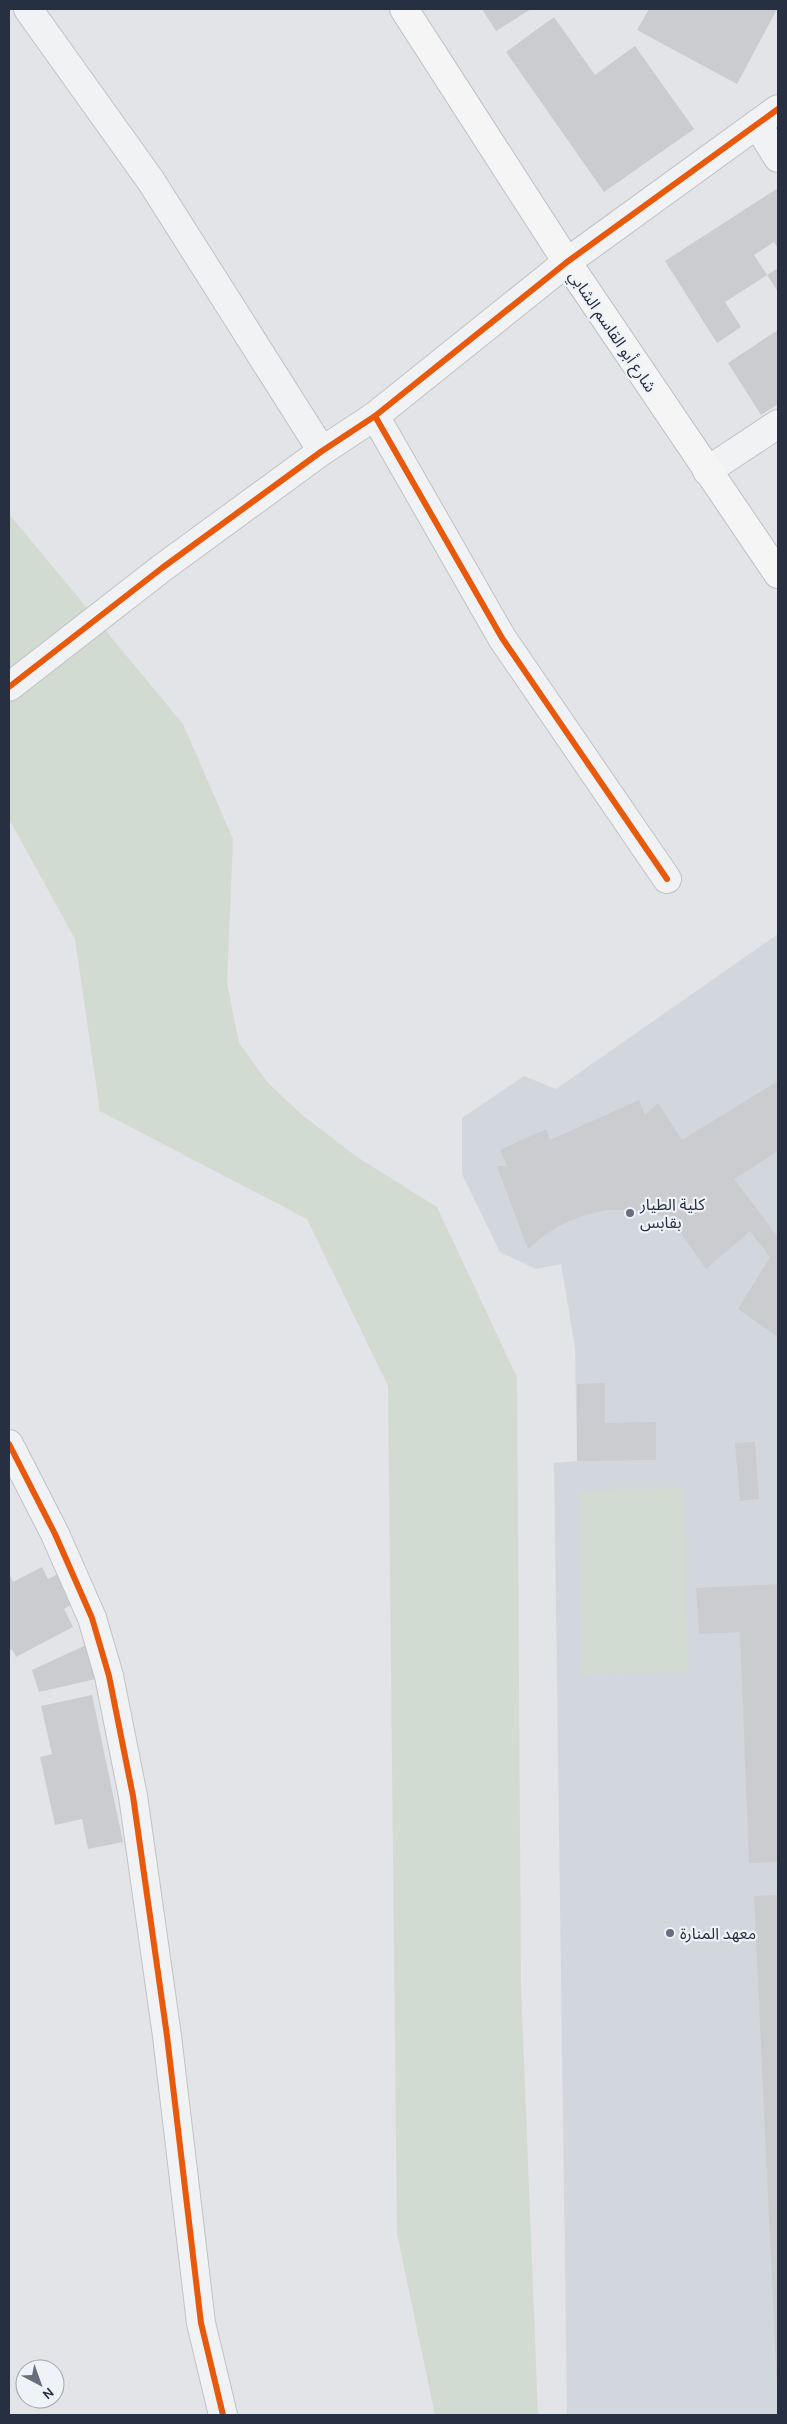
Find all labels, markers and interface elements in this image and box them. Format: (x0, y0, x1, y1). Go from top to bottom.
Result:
street label: شارع أبو القاسم الشابي (562, 267, 660, 397)
place label: كلية الطيار بقابس (639, 1195, 705, 1232)
marker: كلية الطيار بقابس (624, 1207, 636, 1219)
place label: معهد المنارة (680, 1924, 756, 1943)
marker: معهد المنارة (664, 1927, 676, 1939)
north arrow (15, 2359, 65, 2409)
text: N (39, 2384, 58, 2403)

